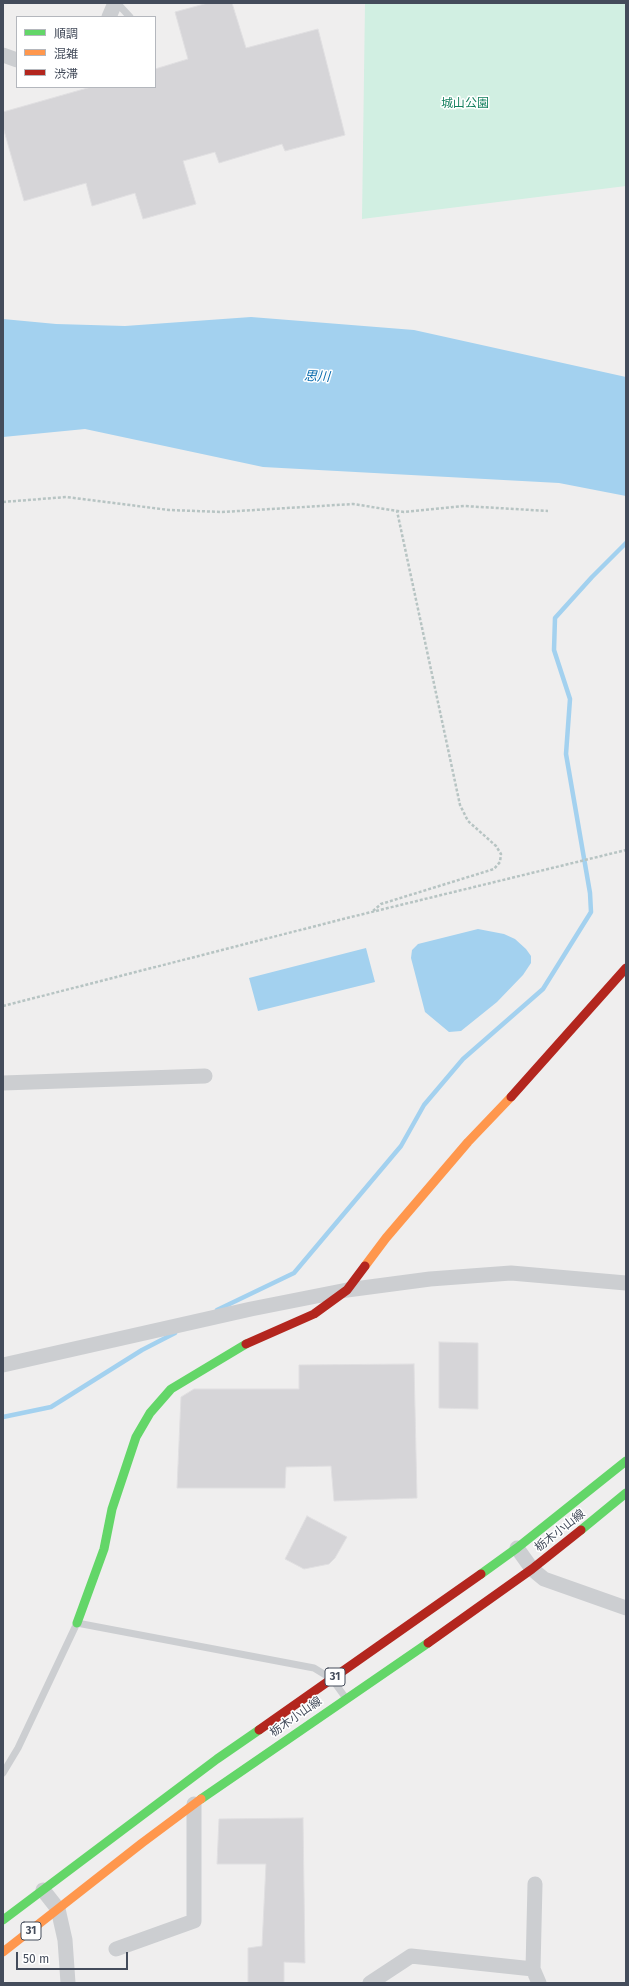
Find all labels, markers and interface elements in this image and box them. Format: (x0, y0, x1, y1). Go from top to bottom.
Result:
legend (16, 16, 156, 88)
text: 順調 (54, 27, 78, 41)
text: 混雑 (54, 47, 78, 61)
text: 渋滞 (54, 67, 78, 81)
park label: 城山公園 (441, 97, 489, 111)
water label: 思川 (304, 369, 330, 385)
street label: 栃木小山線 (532, 1507, 588, 1555)
road number: 31 (325, 1668, 345, 1686)
street label: 栃木小山線 (267, 1694, 325, 1740)
road number: 31 (21, 1922, 41, 1940)
scale bar (18, 1944, 130, 1970)
text: 50 m (23, 1952, 49, 1966)

